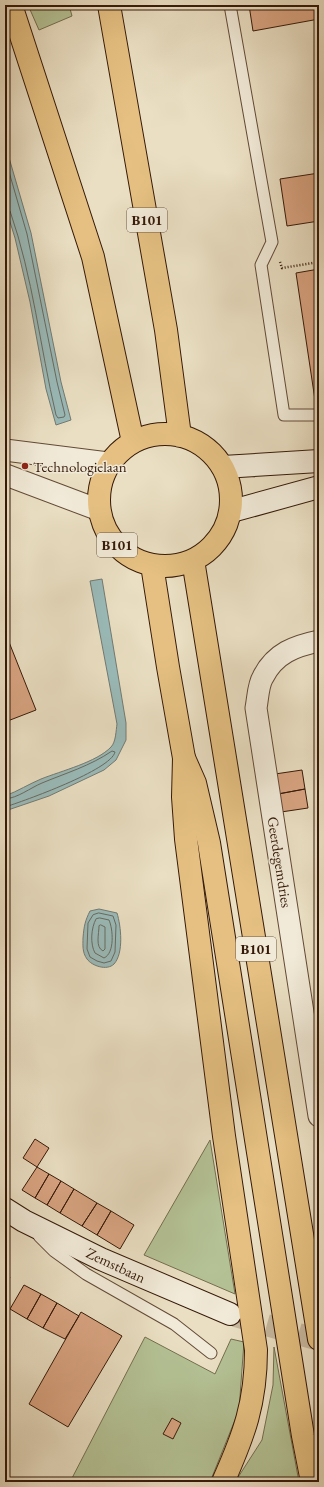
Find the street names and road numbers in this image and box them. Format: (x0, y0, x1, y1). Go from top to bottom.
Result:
road number: B101 (127, 208, 167, 232)
road number: B101 (97, 533, 137, 557)
street label: Geerdegemdries (263, 815, 297, 909)
road number: B101 (236, 937, 276, 961)
street label: Zemstbaan (83, 1243, 149, 1287)

